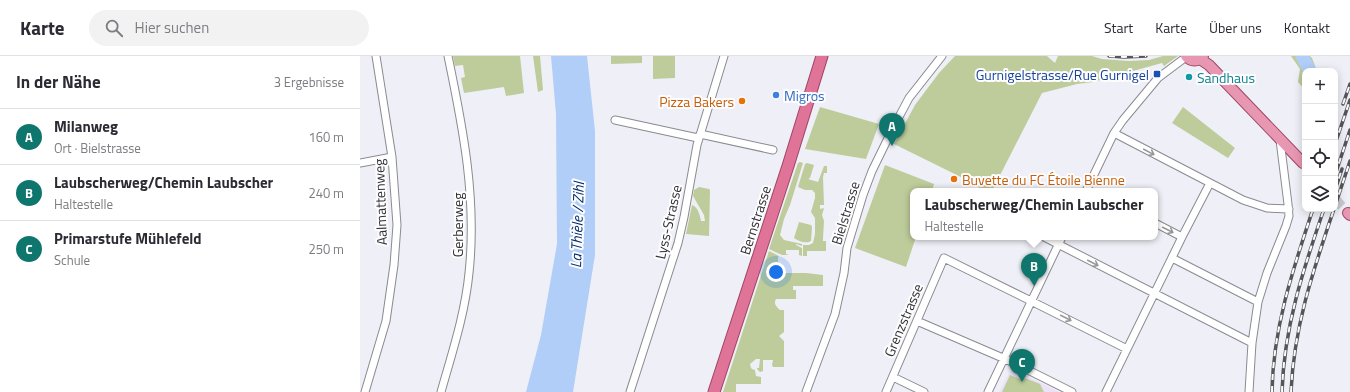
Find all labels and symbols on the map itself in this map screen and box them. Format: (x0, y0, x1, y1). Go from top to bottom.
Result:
place label: Gurnigelstrasse/Rue Gurnigel (976, 64, 1149, 85)
place label: Sandhaus (1197, 67, 1255, 88)
marker: Gurnigelstrasse/Rue Gurnigel (1152, 69, 1162, 79)
marker: Sandhaus (1184, 72, 1194, 82)
place label: Migros (784, 85, 825, 106)
marker: Migros (771, 90, 781, 100)
place label: Pizza Bakers (659, 91, 734, 112)
marker: Pizza Bakers (737, 96, 747, 106)
pin: A (879, 113, 905, 146)
one-way arrow (1143, 148, 1155, 156)
street label: Aalmattenweg (368, 158, 392, 246)
place label: Buvette du FC Étoile Bienne (962, 169, 1125, 190)
marker: Buvette du FC Étoile Bienne (949, 174, 959, 184)
street label: Bielstrasse (825, 179, 865, 247)
water label: La Thièle / Zihl (564, 180, 590, 268)
street label: Lyss-Strasse (649, 183, 687, 261)
street label: Bernstrasse (734, 183, 776, 257)
street label: Gerberweg (447, 193, 468, 257)
one-way arrow (1162, 227, 1174, 234)
pin: B (1021, 253, 1047, 286)
one-way arrow (1087, 259, 1099, 267)
your location (766, 262, 786, 282)
street label: Grenzstrasse (878, 280, 928, 360)
one-way arrow (1060, 315, 1072, 323)
pin: C (1009, 349, 1035, 382)

